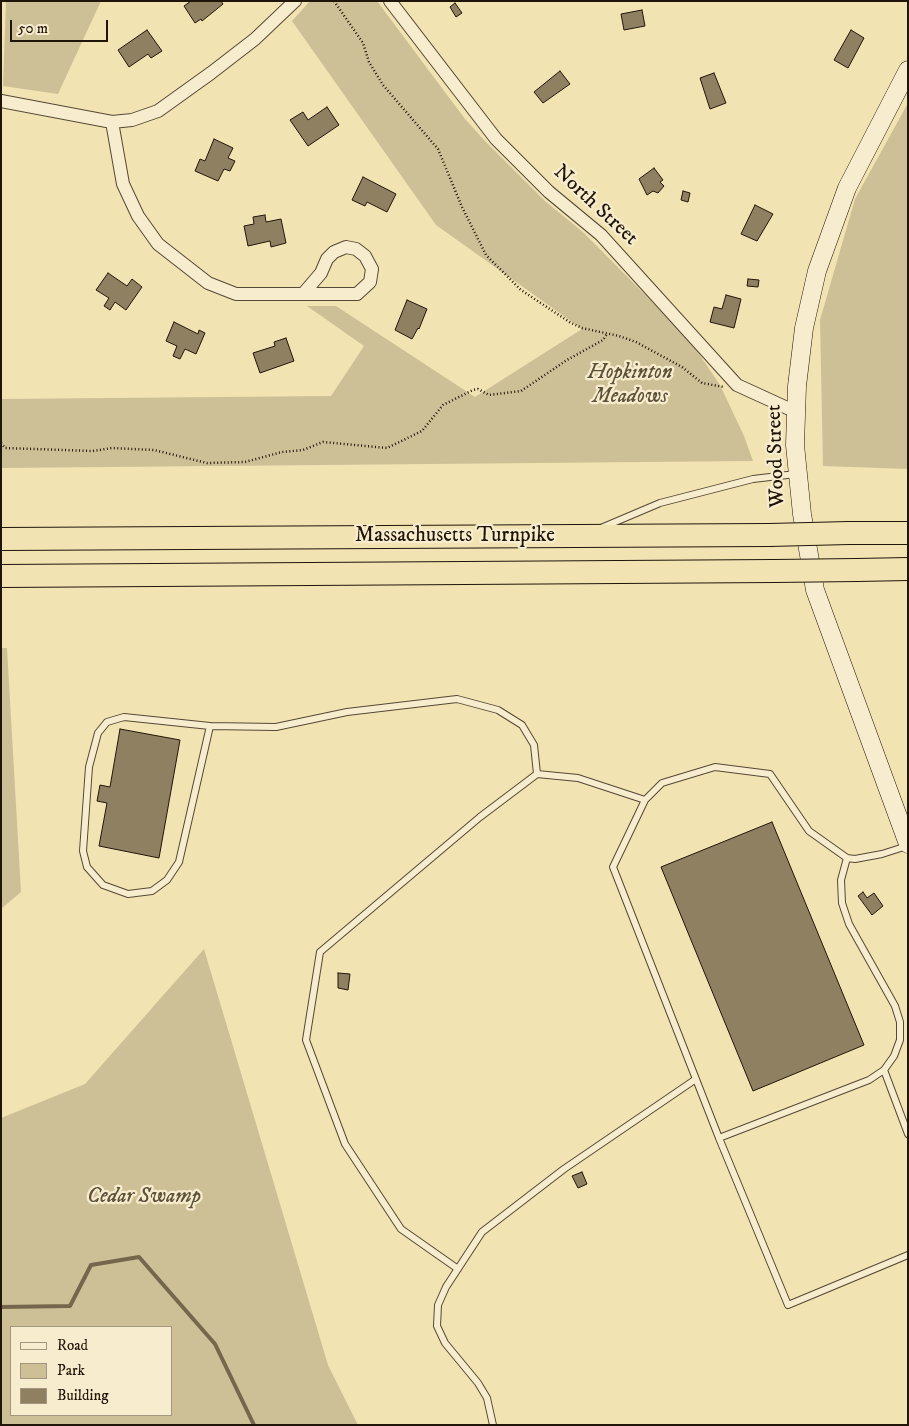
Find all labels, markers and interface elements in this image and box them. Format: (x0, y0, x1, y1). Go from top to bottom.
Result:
scale bar (12, 10, 110, 42)
text: 50 m (18, 19, 48, 38)
street label: North Street (547, 160, 643, 252)
park label: Hopkinton Meadows (588, 361, 672, 411)
street label: Wood Street (763, 404, 791, 508)
street label: Massachusetts Turnpike (355, 524, 555, 550)
park label: Cedar Swamp (87, 1185, 201, 1211)
legend (10, 1326, 172, 1416)
text: Road (57, 1336, 88, 1355)
text: Park (57, 1361, 85, 1380)
text: Building (57, 1386, 109, 1405)

